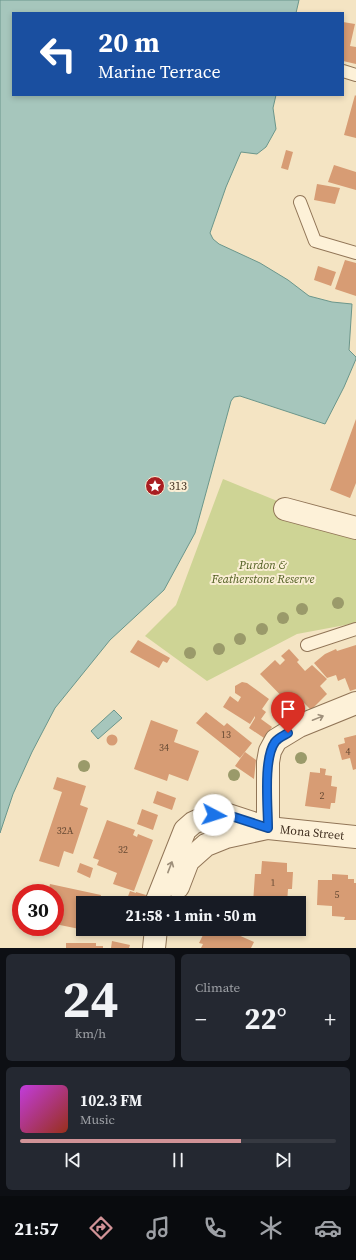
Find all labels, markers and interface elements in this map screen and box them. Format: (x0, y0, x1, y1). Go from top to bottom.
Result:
text: 20 m (98, 23, 160, 61)
icon: left (32, 28, 84, 80)
text: Marine Terrace (98, 59, 221, 84)
place icon: 313 (144, 475, 166, 497)
place label: 313 (169, 478, 187, 494)
park label: Purdon & Featherstone Reserve (211, 557, 315, 587)
pin (271, 692, 305, 733)
icon: arrive (277, 698, 299, 720)
one-way arrow (311, 714, 323, 721)
house number: 13 (221, 728, 231, 741)
house number: 34 (159, 741, 169, 754)
house number: 4 (346, 745, 351, 758)
house number: 2 (320, 789, 325, 802)
position arrow (193, 794, 235, 836)
street label: Mona Street (279, 821, 345, 844)
house number: 32A (57, 824, 74, 837)
house number: 32 (118, 843, 128, 856)
one-way arrow (167, 861, 175, 873)
house number: 1 (271, 876, 276, 889)
speed limit sign: 30 (12, 884, 64, 936)
house number: 5 (335, 888, 340, 901)
text: 21:58 · 1 min · 50 m (126, 905, 256, 926)
text: 24 (62, 963, 119, 1034)
text: Climate (195, 979, 240, 996)
text: 22° (244, 998, 287, 1039)
text: − (195, 1004, 207, 1034)
text: + (324, 1004, 336, 1034)
text: km/h (75, 1025, 106, 1042)
text: 102.3 FM (80, 1090, 142, 1111)
text: Music (80, 1111, 115, 1128)
icon: previous (62, 1149, 84, 1171)
icon: pause (167, 1149, 189, 1171)
icon: next (272, 1149, 294, 1171)
icon: directions (87, 1214, 115, 1242)
icon: music (144, 1214, 172, 1242)
icon: phone (201, 1214, 229, 1242)
icon: climate (257, 1214, 285, 1242)
icon: car (314, 1214, 342, 1242)
text: 21:57 (14, 1216, 59, 1241)

